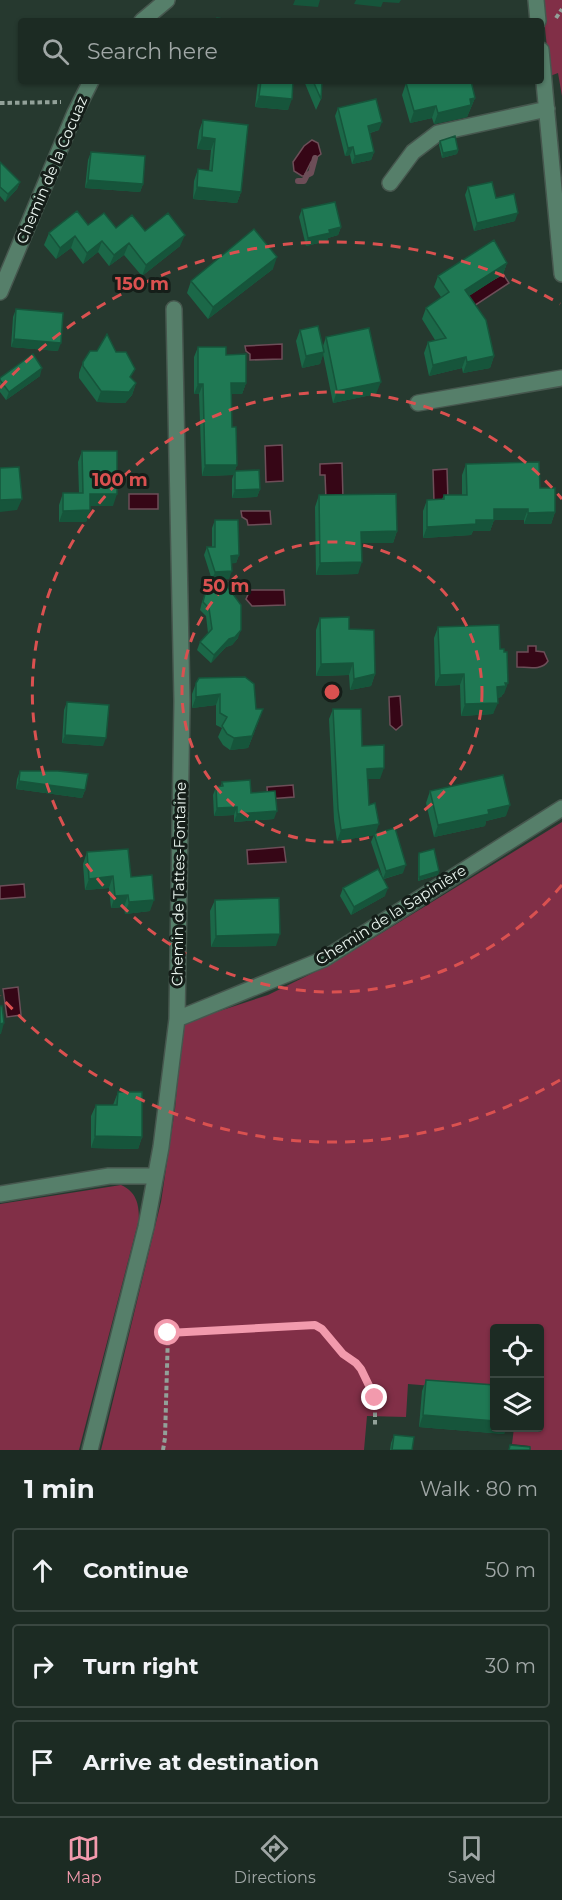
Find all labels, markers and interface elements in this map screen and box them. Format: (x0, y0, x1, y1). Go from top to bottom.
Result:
search box (18, 18, 544, 84)
icon: search (39, 35, 72, 68)
text: Search here (87, 38, 218, 65)
street label: Chemin de la Cocuaz (12, 93, 91, 247)
text: 150 m (115, 273, 169, 295)
text: 100 m (92, 469, 148, 491)
text: 50 m (203, 575, 249, 597)
centre of rings (322, 682, 342, 702)
street label: Chemin de Tattes-Fontaine (167, 782, 190, 986)
street label: Chemin de la Sapinière (312, 860, 470, 969)
route start (154, 1319, 180, 1345)
map controls (490, 1324, 544, 1432)
button: locate (490, 1324, 544, 1378)
button: layers (490, 1378, 544, 1432)
route end (361, 1384, 387, 1410)
text: 1 min (24, 1473, 95, 1505)
text: Walk · 80 m (420, 1477, 538, 1501)
icon: ahead (26, 1554, 59, 1587)
text: Continue (83, 1557, 189, 1584)
text: 50 m (485, 1558, 536, 1582)
icon: right (26, 1650, 59, 1683)
text: Turn right (83, 1653, 198, 1680)
text: 30 m (485, 1654, 536, 1678)
icon: arrive (26, 1746, 59, 1779)
text: Arrive at destination (83, 1749, 319, 1776)
tab: Map (66, 1832, 102, 1887)
tab: Directions (234, 1832, 316, 1887)
tab: Saved (448, 1832, 496, 1887)

